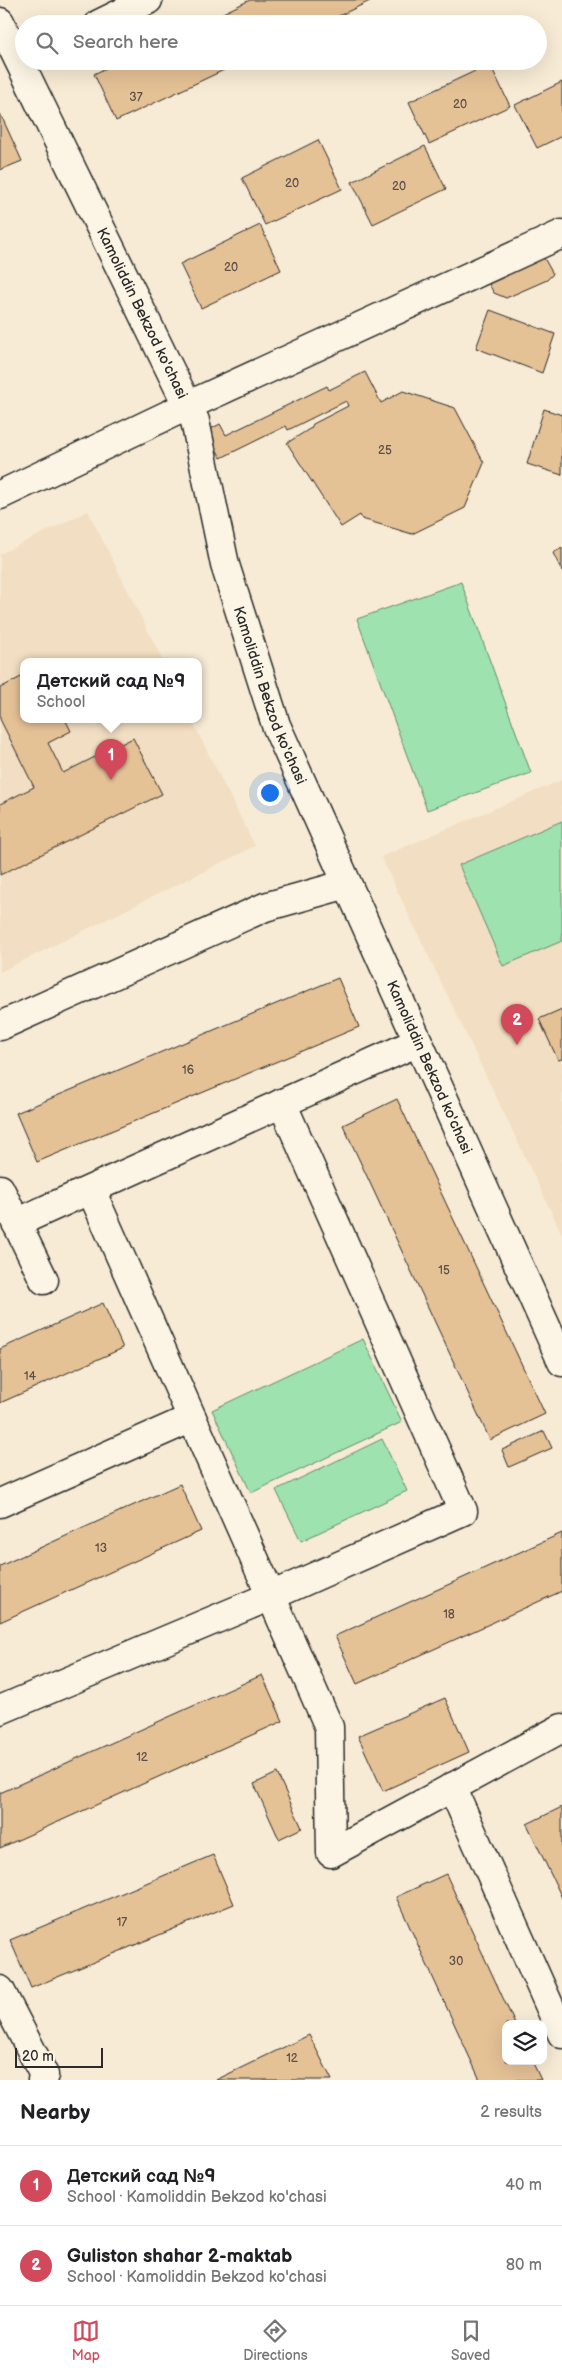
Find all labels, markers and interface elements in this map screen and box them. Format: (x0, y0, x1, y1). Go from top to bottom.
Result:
search box (15, 15, 547, 70)
icon: search (33, 29, 61, 57)
text: Search here (73, 31, 178, 54)
house number: 37 (129, 90, 143, 105)
house number: 20 (453, 97, 467, 112)
house number: 20 (285, 176, 299, 191)
house number: 20 (392, 179, 406, 194)
street label: Kamoliddin Bekzod ko'chasi (92, 225, 192, 402)
house number: 20 (224, 260, 238, 275)
house number: 25 (378, 443, 392, 458)
street label: Kamoliddin Bekzod ko'chasi (229, 604, 310, 787)
popup (20, 658, 202, 723)
text: Детский сад №9 (37, 670, 185, 693)
text: School (37, 693, 85, 712)
pin: 1 (95, 739, 127, 780)
your location (257, 780, 283, 806)
street label: Kamoliddin Bekzod ko'chasi (382, 977, 476, 1157)
pin: 2 (501, 1004, 533, 1045)
house number: 16 (182, 1063, 194, 1078)
house number: 15 (438, 1263, 450, 1278)
house number: 14 (24, 1369, 37, 1384)
house number: 13 (95, 1541, 107, 1556)
house number: 18 (443, 1607, 455, 1622)
house number: 12 (136, 1750, 148, 1765)
house number: 17 (117, 1915, 127, 1930)
house number: 30 (449, 1954, 463, 1969)
map controls (502, 2020, 547, 2065)
button: layers (502, 2020, 547, 2065)
scale bar (15, 2045, 102, 2068)
text: 20 m (22, 2048, 54, 2065)
house number: 12 (286, 2051, 298, 2066)
text: Nearby (20, 2100, 90, 2125)
text: 2 results (480, 2103, 542, 2122)
text: Детский сад №9 (67, 2165, 216, 2188)
text: 1 (33, 2176, 39, 2195)
text: 40 m (505, 2176, 542, 2195)
text: School · Kamoliddin Bekzod ko'chasi (67, 2188, 327, 2207)
text: Guliston shahar 2-maktab (67, 2245, 292, 2268)
text: 2 (31, 2256, 41, 2275)
text: 80 m (506, 2256, 542, 2275)
text: School · Kamoliddin Bekzod ko'chasi (67, 2268, 327, 2287)
tab: Map (72, 2317, 100, 2364)
tab: Directions (243, 2317, 308, 2364)
tab: Saved (451, 2317, 490, 2364)

